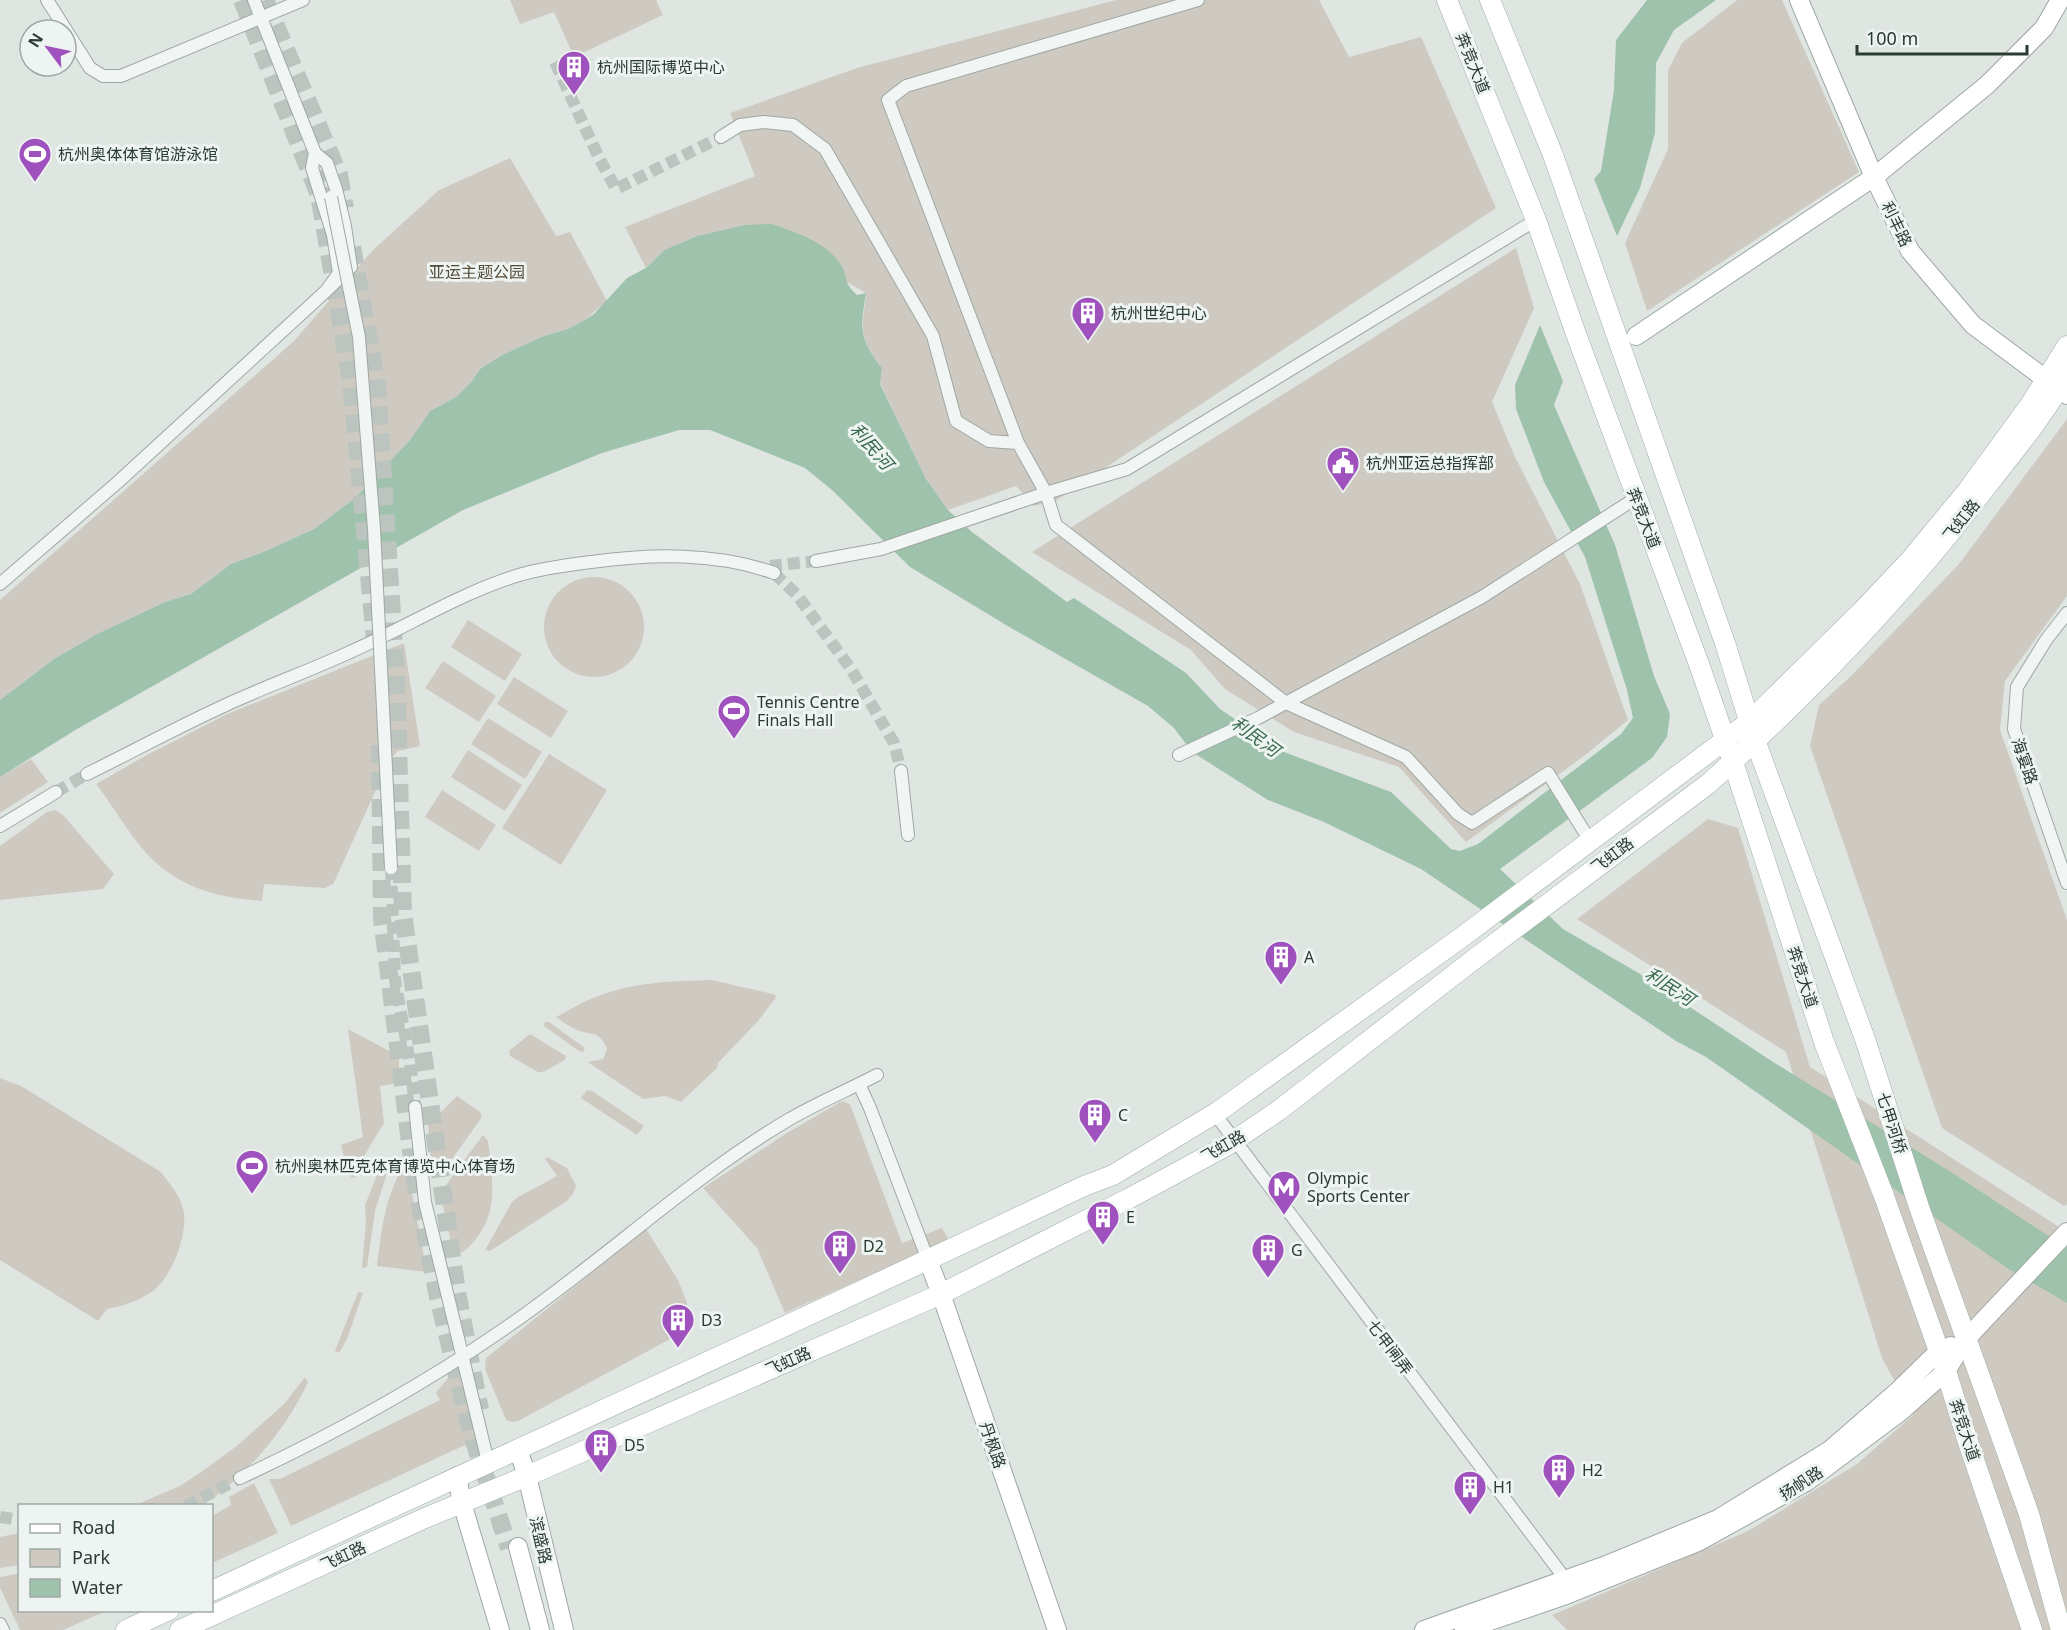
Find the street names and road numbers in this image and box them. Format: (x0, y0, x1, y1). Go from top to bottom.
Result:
street label: 奔竞大道 (1451, 29, 1495, 97)
street label: 利丰路 (1877, 198, 1917, 250)
street label: 奔竞大道 (1622, 484, 1666, 552)
street label: 飞虹路 (1938, 494, 1984, 546)
street label: 海宴路 (2007, 735, 2043, 787)
street label: 飞虹路 (1586, 832, 1638, 878)
street label: 奔竞大道 (1783, 943, 1823, 1011)
street label: 七甲河桥 (1872, 1089, 1912, 1157)
street label: 飞虹路 (1197, 1124, 1249, 1168)
street label: 七甲闸弄 (1362, 1315, 1418, 1379)
street label: 飞虹路 (762, 1341, 814, 1381)
street label: 奔竞大道 (1945, 1396, 1985, 1464)
street label: 丹枫路 (975, 1419, 1011, 1471)
street label: 扬帆路 (1775, 1461, 1827, 1505)
street label: 滨盛路 (525, 1514, 557, 1566)
street label: 飞虹路 (317, 1536, 369, 1576)

